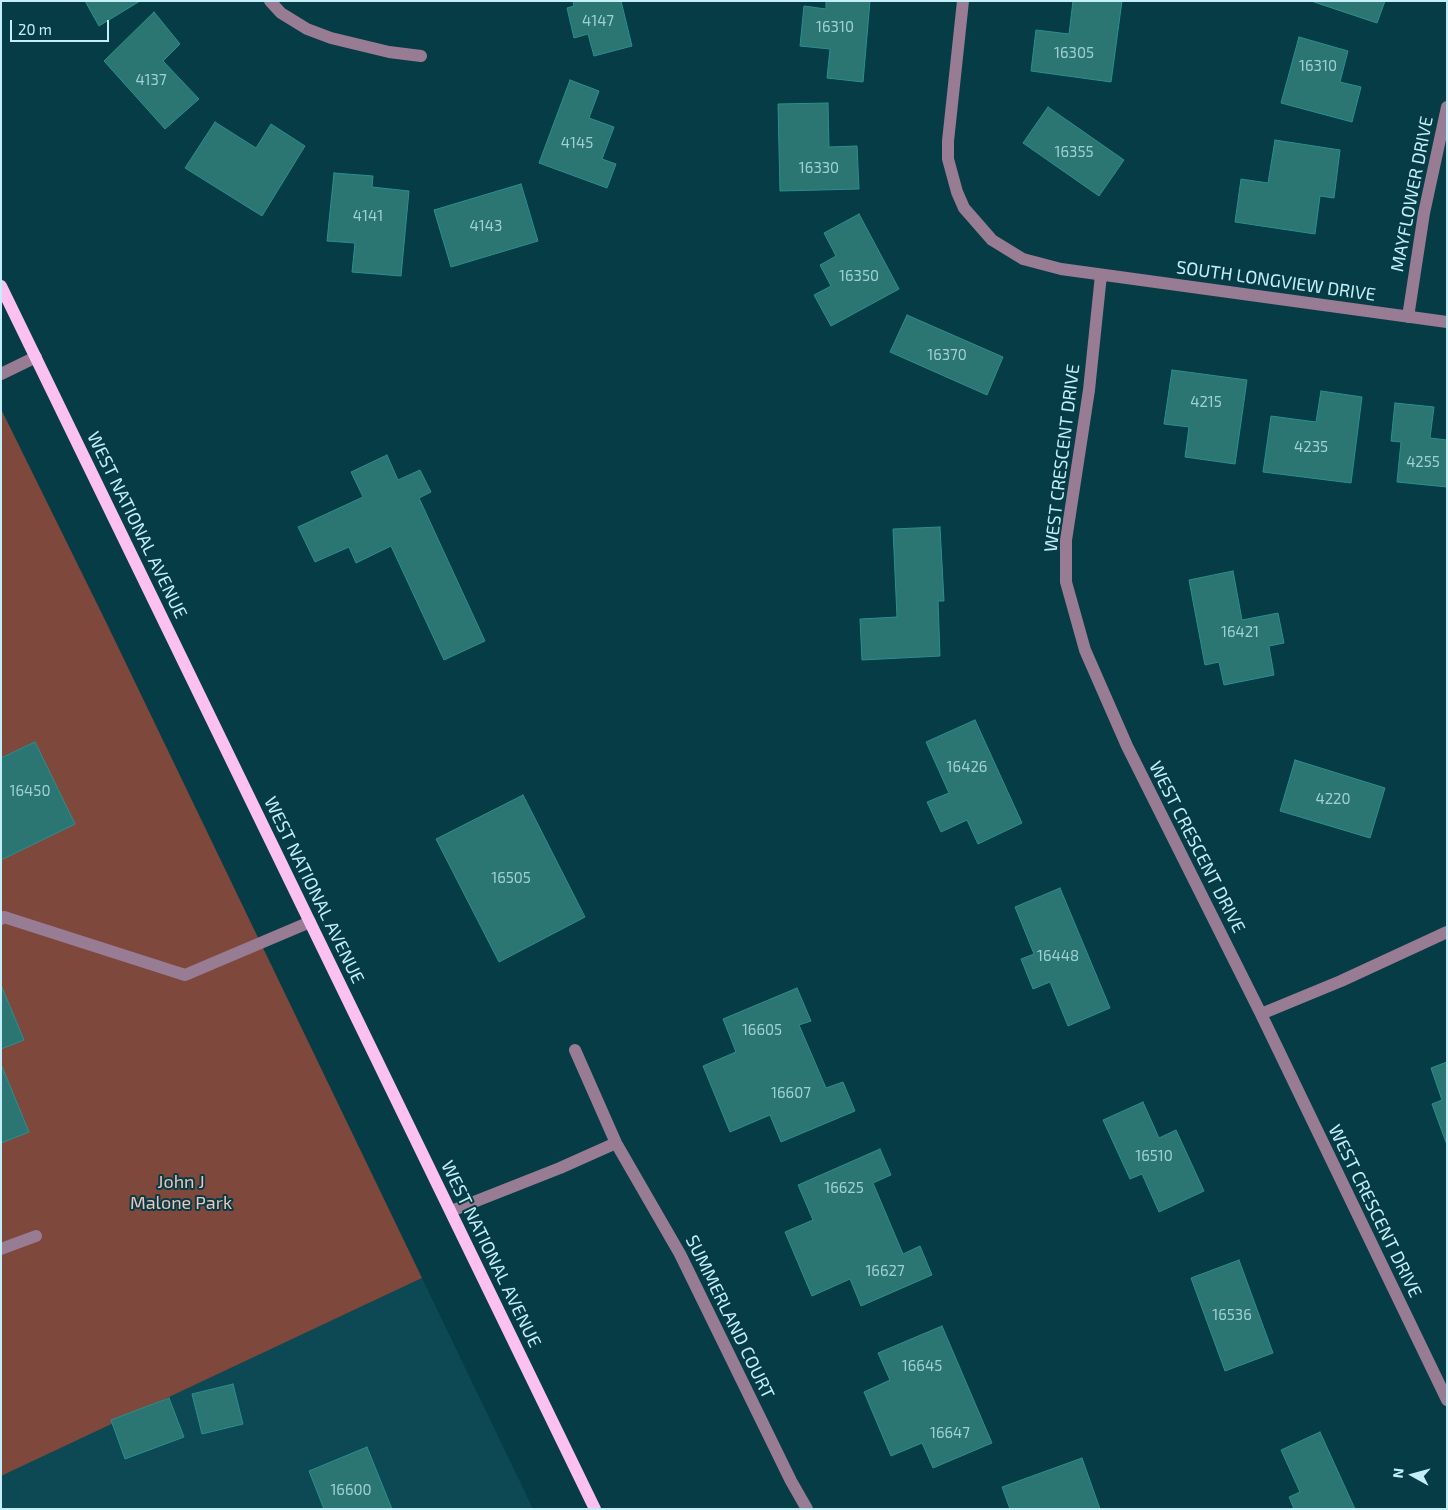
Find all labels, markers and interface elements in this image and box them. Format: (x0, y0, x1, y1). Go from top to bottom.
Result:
scale bar (12, 10, 111, 42)
house number: 4147 (582, 12, 614, 30)
house number: 16310 (816, 18, 854, 36)
text: 20 m (18, 20, 52, 38)
house number: 16305 (1054, 44, 1094, 62)
house number: 16310 (1299, 57, 1337, 75)
house number: 4137 (135, 71, 167, 89)
street label: MAYFLOWER DRIVE (1386, 114, 1438, 274)
house number: 4145 (561, 134, 593, 152)
house number: 16355 (1055, 143, 1093, 161)
house number: 16330 (799, 159, 839, 177)
house number: 4141 (353, 207, 383, 225)
house number: 4143 (470, 217, 502, 235)
street label: SOUTH LONGVIEW DRIVE (1175, 256, 1377, 306)
house number: 16350 (839, 267, 879, 285)
house number: 16370 (927, 346, 967, 364)
street label: WEST CRESCENT DRIVE (1040, 363, 1084, 553)
house number: 4215 (1190, 393, 1222, 411)
street label: WEST NATIONAL AVENUE (82, 428, 192, 622)
house number: 4235 (1294, 438, 1328, 456)
house number: 4255 (1406, 453, 1440, 471)
house number: 16421 (1221, 623, 1259, 641)
house number: 16426 (947, 758, 987, 776)
street label: WEST CRESCENT DRIVE (1144, 758, 1250, 936)
house number: 16450 (10, 782, 50, 800)
house number: 4220 (1315, 790, 1351, 808)
street label: WEST NATIONAL AVENUE (259, 793, 369, 987)
house number: 16505 (491, 869, 531, 887)
house number: 16448 (1037, 947, 1079, 965)
house number: 16605 (742, 1021, 782, 1039)
house number: 16607 (771, 1084, 811, 1102)
street label: WEST CRESCENT DRIVE (1324, 1121, 1426, 1301)
house number: 16510 (1135, 1147, 1173, 1165)
street label: WEST NATIONAL AVENUE (436, 1157, 546, 1351)
park label: John J Malone Park (130, 1171, 232, 1214)
house number: 16625 (824, 1179, 864, 1197)
street label: SUMMERLAND COURT (681, 1232, 779, 1402)
house number: 16627 (865, 1262, 905, 1280)
house number: 16536 (1212, 1306, 1252, 1324)
house number: 16645 (902, 1357, 942, 1375)
house number: 16647 (930, 1424, 970, 1442)
north arrow (1388, 1450, 1438, 1500)
text: N (1389, 1467, 1407, 1479)
house number: 16600 (330, 1481, 372, 1499)

